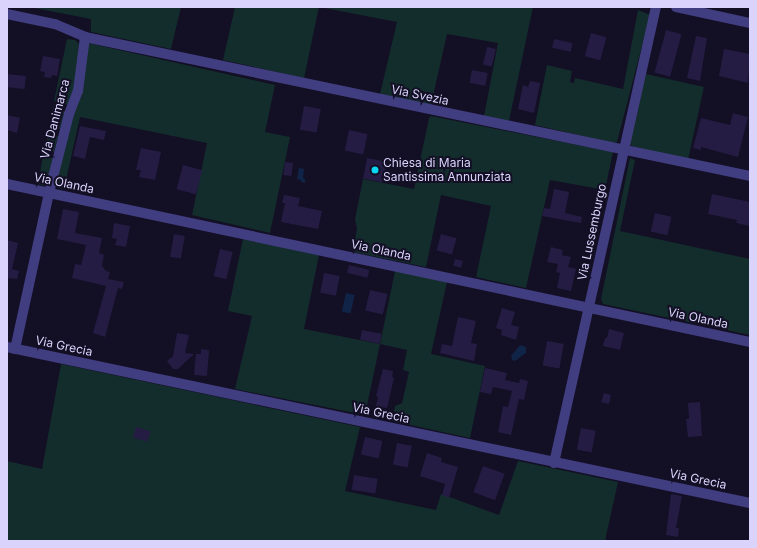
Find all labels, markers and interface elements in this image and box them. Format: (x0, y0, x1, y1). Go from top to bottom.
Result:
street label: Via Danimarca (37, 78, 73, 160)
street label: Via Svezia (390, 82, 450, 108)
place label: Chiesa di Maria Santissima Annunziata (383, 156, 511, 184)
marker: Chiesa di Maria Santissima Annunziata (370, 165, 380, 175)
street label: Via Olanda (33, 170, 95, 196)
street label: Via Lussemburgo (575, 182, 609, 282)
street label: Via Olanda (350, 237, 412, 263)
street label: Via Olanda (667, 305, 729, 331)
street label: Via Grecia (34, 333, 94, 359)
street label: Via Grecia (351, 400, 411, 426)
street label: Via Grecia (668, 466, 728, 492)

